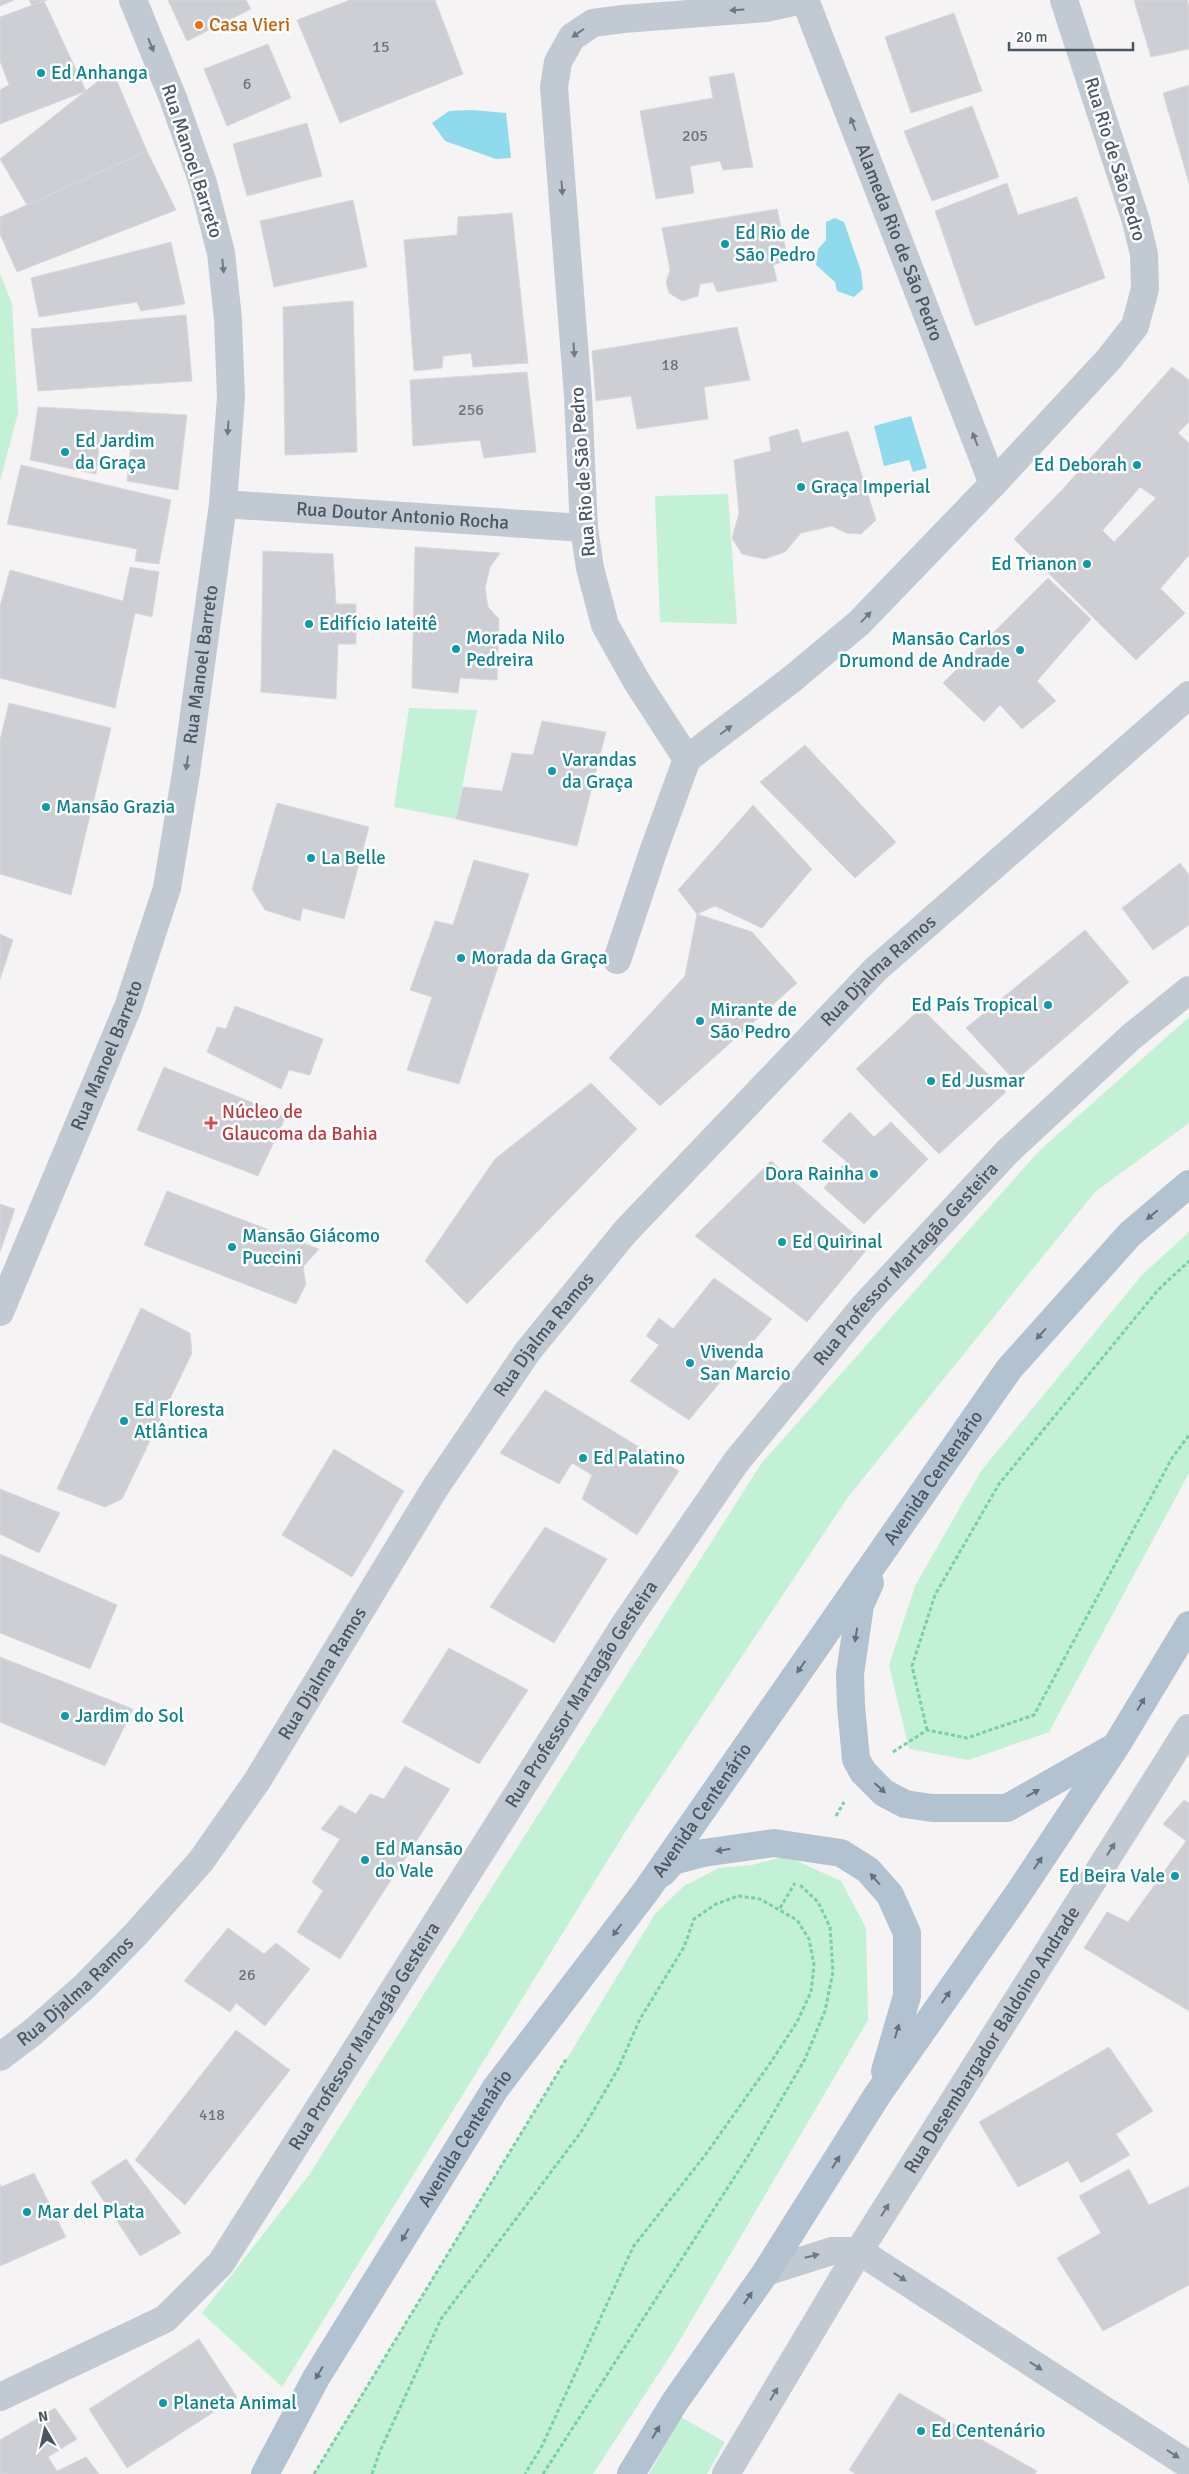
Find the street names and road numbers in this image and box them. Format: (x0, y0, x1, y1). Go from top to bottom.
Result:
street label: Rua Rio de São Pedro (1079, 74, 1151, 244)
street label: Rua Manoel Barreto (156, 81, 228, 241)
street label: Alameda Rio de São Pedro (850, 140, 948, 345)
street label: Rua Rio de São Pedro (565, 386, 601, 558)
street label: Rua Doutor Antonio Rocha (295, 497, 510, 535)
street label: Rua Manoel Barreto (178, 583, 224, 746)
street label: Rua Djalma Ramos (815, 910, 941, 1032)
street label: Rua Manoel Barreto (65, 977, 148, 1134)
street label: Rua Professor Martagão Gesteira (808, 1157, 1003, 1371)
street label: Rua Djalma Ramos (488, 1267, 599, 1402)
street label: Avenida Centenário (878, 1406, 988, 1550)
street label: Rua Professor Martagão Gesteira (500, 1576, 663, 1813)
street label: Rua Djalma Ramos (273, 1602, 372, 1744)
street label: Avenida Centenário (647, 1738, 757, 1882)
street label: Rua Desembargador Baldoino Andrade (899, 1902, 1085, 2178)
street label: Rua Professor Martagão Gesteira (283, 1918, 445, 2155)
street label: Rua Djalma Ramos (12, 1931, 139, 2052)
street label: Avenida Centenário (413, 2065, 518, 2212)

